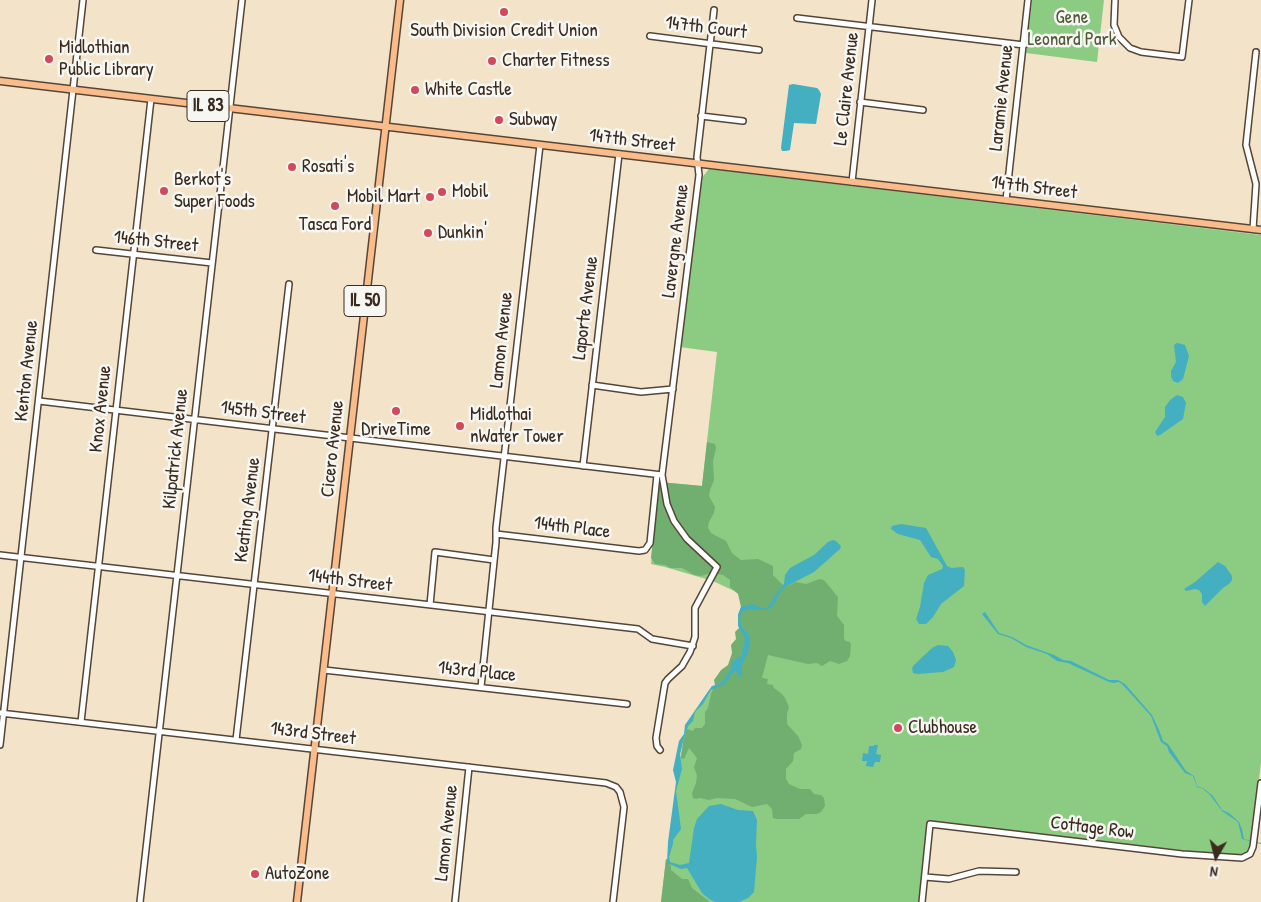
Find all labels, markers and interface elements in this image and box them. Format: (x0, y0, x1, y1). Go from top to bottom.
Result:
marker: South Division Credit Union (498, 6, 510, 18)
park label: Gene Leonard Park (1027, 7, 1117, 51)
street label: 147th Court (664, 12, 748, 44)
place label: South Division Credit Union (410, 20, 598, 42)
street label: Le Claire Avenue (830, 31, 864, 147)
place label: Midlothian Public Library (59, 37, 154, 81)
street label: Laramie Avenue (985, 44, 1019, 152)
place label: Charter Fitness (502, 50, 610, 72)
marker: Midlothian Public Library (43, 53, 55, 65)
marker: Charter Fitness (486, 55, 498, 67)
place label: White Castle (425, 79, 512, 101)
marker: White Castle (409, 84, 421, 96)
road number: IL 83 (187, 90, 229, 122)
place label: Subway (509, 109, 557, 131)
marker: Subway (493, 114, 505, 126)
street label: 147th Street (588, 124, 676, 158)
place label: Rosati's (302, 156, 354, 178)
marker: Rosati's (286, 161, 298, 173)
place label: Berkot's Super Foods (174, 169, 255, 213)
street label: 147th Street (990, 171, 1078, 205)
place label: Mobil (452, 181, 488, 203)
street label: Lavergne Avenue (658, 183, 694, 299)
marker: Berkot's Super Foods (158, 185, 170, 197)
place label: Mobil Mart (347, 186, 420, 208)
marker: Mobil (436, 186, 448, 198)
marker: Mobil Mart (424, 191, 436, 203)
marker: Tasca Ford (329, 200, 341, 212)
place label: Tasca Ford (299, 214, 371, 236)
place label: Dunkin' (438, 222, 487, 244)
street label: 146th Street (113, 226, 199, 258)
marker: Dunkin' (422, 227, 434, 239)
street label: Laporte Avenue (568, 255, 604, 361)
road number: IL 50 (344, 286, 386, 316)
street label: Lamon Avenue (486, 291, 518, 389)
street label: Kenton Avenue (10, 319, 44, 423)
street label: Knox Avenue (85, 364, 117, 454)
street label: Kilpatrick Avenue (158, 388, 194, 510)
street label: 145th Street (219, 396, 307, 430)
street label: Cicero Avenue (317, 400, 349, 498)
place label: Midlothai nWater Tower (470, 404, 564, 448)
marker: DriveTime (390, 405, 402, 417)
place label: DriveTime (361, 419, 431, 441)
marker: Midlothai nWater Tower (454, 420, 466, 432)
street label: Keating Avenue (230, 456, 266, 564)
street label: 144th Place (533, 512, 611, 544)
street label: 144th Street (307, 565, 393, 597)
street label: 143rd Place (437, 657, 517, 687)
street label: 143rd Street (269, 717, 357, 751)
place label: Clubhouse (908, 717, 977, 739)
marker: Clubhouse (892, 722, 904, 734)
street label: Lamon Avenue (431, 784, 463, 882)
street label: Cottage Row (1049, 812, 1135, 844)
north arrow (1191, 832, 1241, 882)
text: N (1209, 862, 1219, 882)
place label: AutoZone (265, 863, 330, 885)
marker: AutoZone (249, 868, 261, 880)

